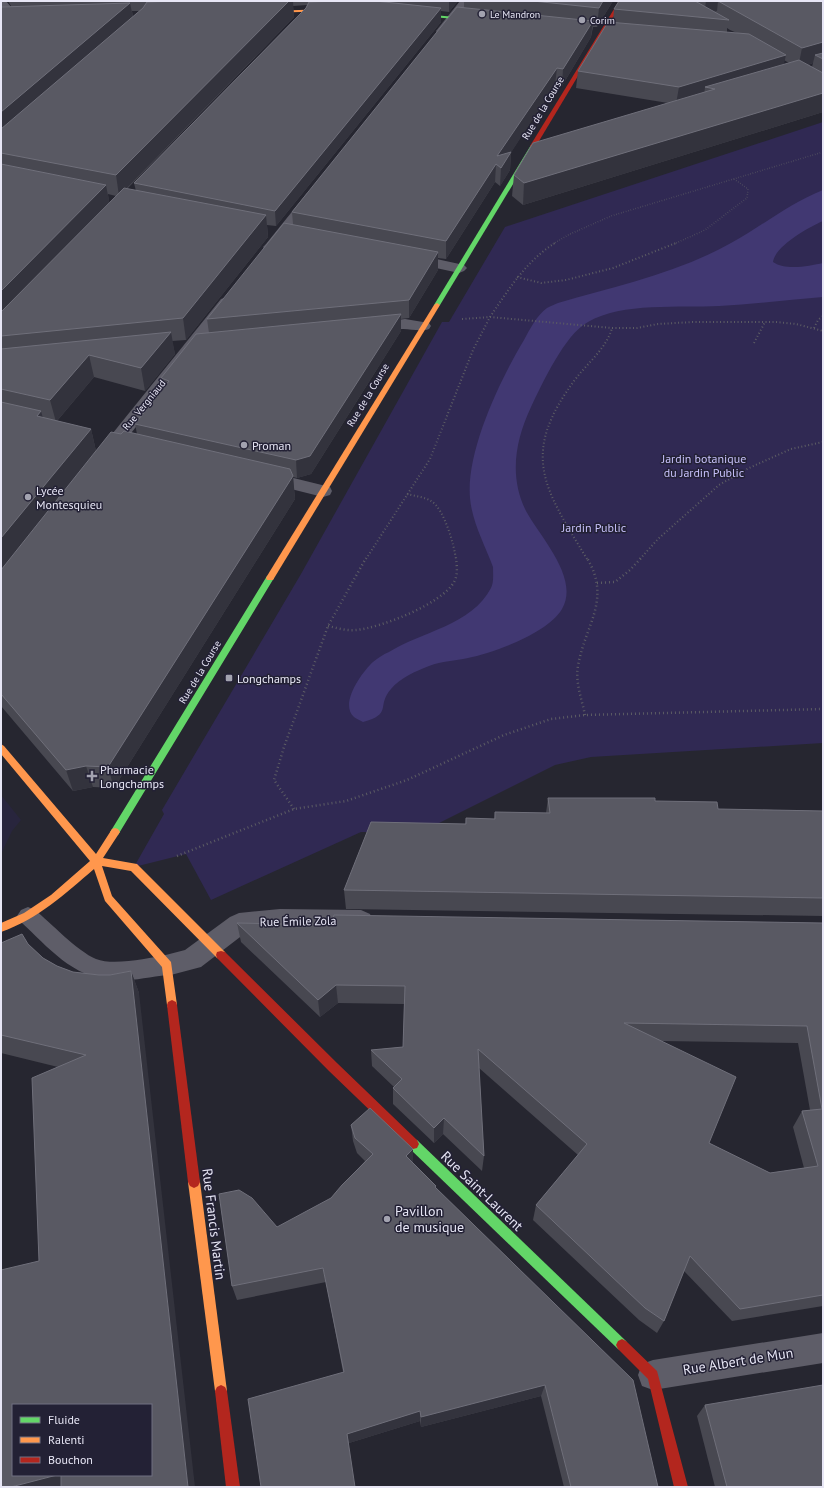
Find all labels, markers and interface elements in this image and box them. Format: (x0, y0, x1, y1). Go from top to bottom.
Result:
place label: Le Mandron (490, 8, 540, 21)
marker: Le Mandron (477, 9, 487, 19)
place label: Corim (590, 14, 615, 27)
marker: Corim (577, 15, 587, 25)
street label: Rue de la Course (519, 74, 567, 142)
street label: Rue de la Course (344, 361, 392, 429)
street label: Rue Vergniaud (120, 377, 168, 433)
place label: Proman (252, 438, 291, 453)
marker: Proman (239, 440, 249, 450)
park label: Jardin botanique du Jardin Public (661, 451, 746, 480)
place label: Lycée Montesquieu (36, 483, 102, 512)
marker: Lycée Montesquieu (23, 492, 33, 502)
park label: Jardin Public (561, 520, 627, 535)
street label: Rue de la Course (176, 638, 224, 706)
place label: Longchamps (237, 671, 301, 686)
marker: Longchamps (224, 673, 234, 683)
place label: Pharmacie Longchamps (100, 762, 164, 791)
marker: Pharmacie Longchamps (87, 771, 97, 781)
street label: Rue Émile Zola (260, 913, 336, 929)
street label: Rue Saint-Laurent (437, 1147, 527, 1235)
street label: Rue Francis Martin (198, 1167, 230, 1281)
place label: Pavillon de musique (395, 1202, 464, 1236)
marker: Pavillon de musique (382, 1214, 392, 1224)
street label: Rue Albert de Mun (682, 1343, 794, 1379)
legend (12, 1404, 152, 1476)
text: Fluide (48, 1412, 80, 1427)
text: Ralenti (48, 1432, 84, 1447)
text: Bouchon (48, 1452, 93, 1467)

